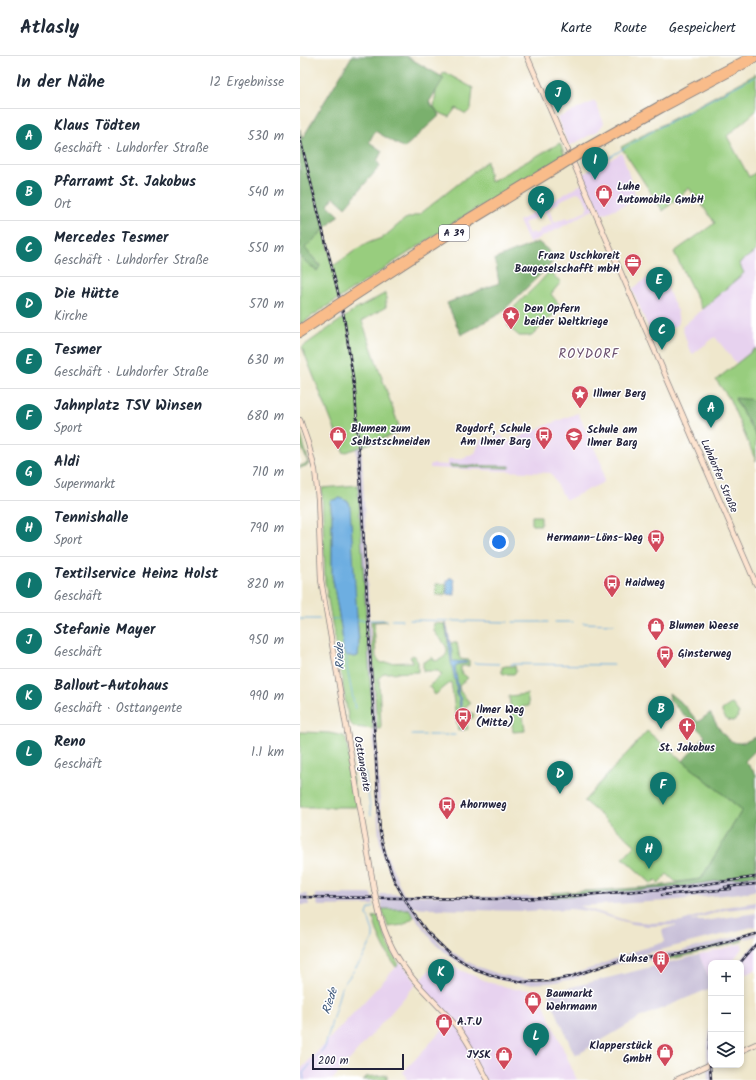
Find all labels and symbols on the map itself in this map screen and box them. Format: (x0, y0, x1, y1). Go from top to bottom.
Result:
pin: J (545, 80, 571, 113)
pin: I (582, 147, 608, 180)
place label: Luhe Automobile GmbH (617, 178, 704, 209)
shop icon: Luhe Automobile GmbH (594, 183, 614, 208)
pin: G (528, 186, 554, 219)
road number: A 39 (439, 225, 469, 241)
place label: Franz Uschkoreit Baugeselschafft mbH (515, 247, 621, 278)
office icon: Franz Uschkoreit Baugeselschafft mbH (623, 252, 643, 277)
pin: E (646, 267, 672, 300)
place label: Den Opfern beider Weltkriege (524, 300, 609, 331)
place icon: Den Opfern beider Weltkriege (501, 305, 521, 330)
pin: C (649, 317, 675, 350)
district label: ROYDORF (559, 344, 620, 365)
place icon: Illmer Berg (570, 384, 590, 409)
place label: Illmer Berg (593, 385, 646, 403)
pin: A (698, 395, 724, 428)
place label: Blumen zum Selbstschneiden (351, 420, 430, 451)
place label: Roydorf, Schule Am Ilmer Barg (456, 420, 532, 451)
place label: Schule am Ilmer Barg (587, 421, 638, 452)
shop icon: Blumen zum Selbstschneiden (328, 425, 348, 450)
bus stop icon: Roydorf, Schule Am Ilmer Barg (534, 425, 554, 450)
school or university icon: Schule am Ilmer Barg (564, 426, 584, 451)
street label: Luhdorfer Straße (695, 436, 743, 516)
bus stop icon: Hermann-Löns-Weg (646, 528, 666, 553)
place label: Hermann-Löns-Weg (546, 529, 643, 547)
your location (489, 532, 509, 552)
bus stop icon: Haidweg (602, 573, 622, 598)
place label: Haidweg (625, 574, 665, 592)
shop icon: Blumen Weese (646, 616, 666, 641)
place label: Blumen Weese (669, 617, 739, 635)
water label: Riede (330, 641, 350, 670)
bus stop icon: Ginsterweg (655, 644, 675, 669)
place label: Ginsterweg (678, 645, 731, 663)
pin: B (648, 696, 674, 729)
place label: Ilmer Weg (Mitte) (476, 701, 524, 732)
bus stop icon: Ilmer Weg (Mitte) (453, 706, 473, 731)
church icon: St. Jakobus (677, 716, 697, 741)
street label: Osttangente (348, 735, 376, 793)
place label: St. Jakobus (659, 739, 716, 757)
pin: D (547, 761, 573, 794)
pin: F (650, 772, 676, 805)
bus stop icon: Ahornweg (437, 795, 457, 820)
place label: Ahornweg (460, 796, 507, 814)
pin: H (636, 836, 662, 869)
building icon: Kuhse (651, 949, 671, 974)
place label: Kuhse (619, 950, 649, 968)
pin: K (428, 959, 454, 992)
water label: Riede (317, 984, 344, 1017)
place label: Baumarkt Wehrmann (546, 985, 597, 1016)
shop icon: Baumarkt Wehrmann (523, 990, 543, 1015)
shop icon: A.T.U (434, 1012, 454, 1037)
place label: A.T.U (457, 1013, 482, 1031)
pin: L (523, 1023, 549, 1056)
place label: Klapperstück GmbH (589, 1037, 653, 1068)
shop icon: Klapperstück GmbH (655, 1042, 675, 1067)
shop icon: JYSK (494, 1045, 514, 1070)
place label: JYSK (467, 1046, 491, 1064)
scale bar (312, 1052, 404, 1071)

